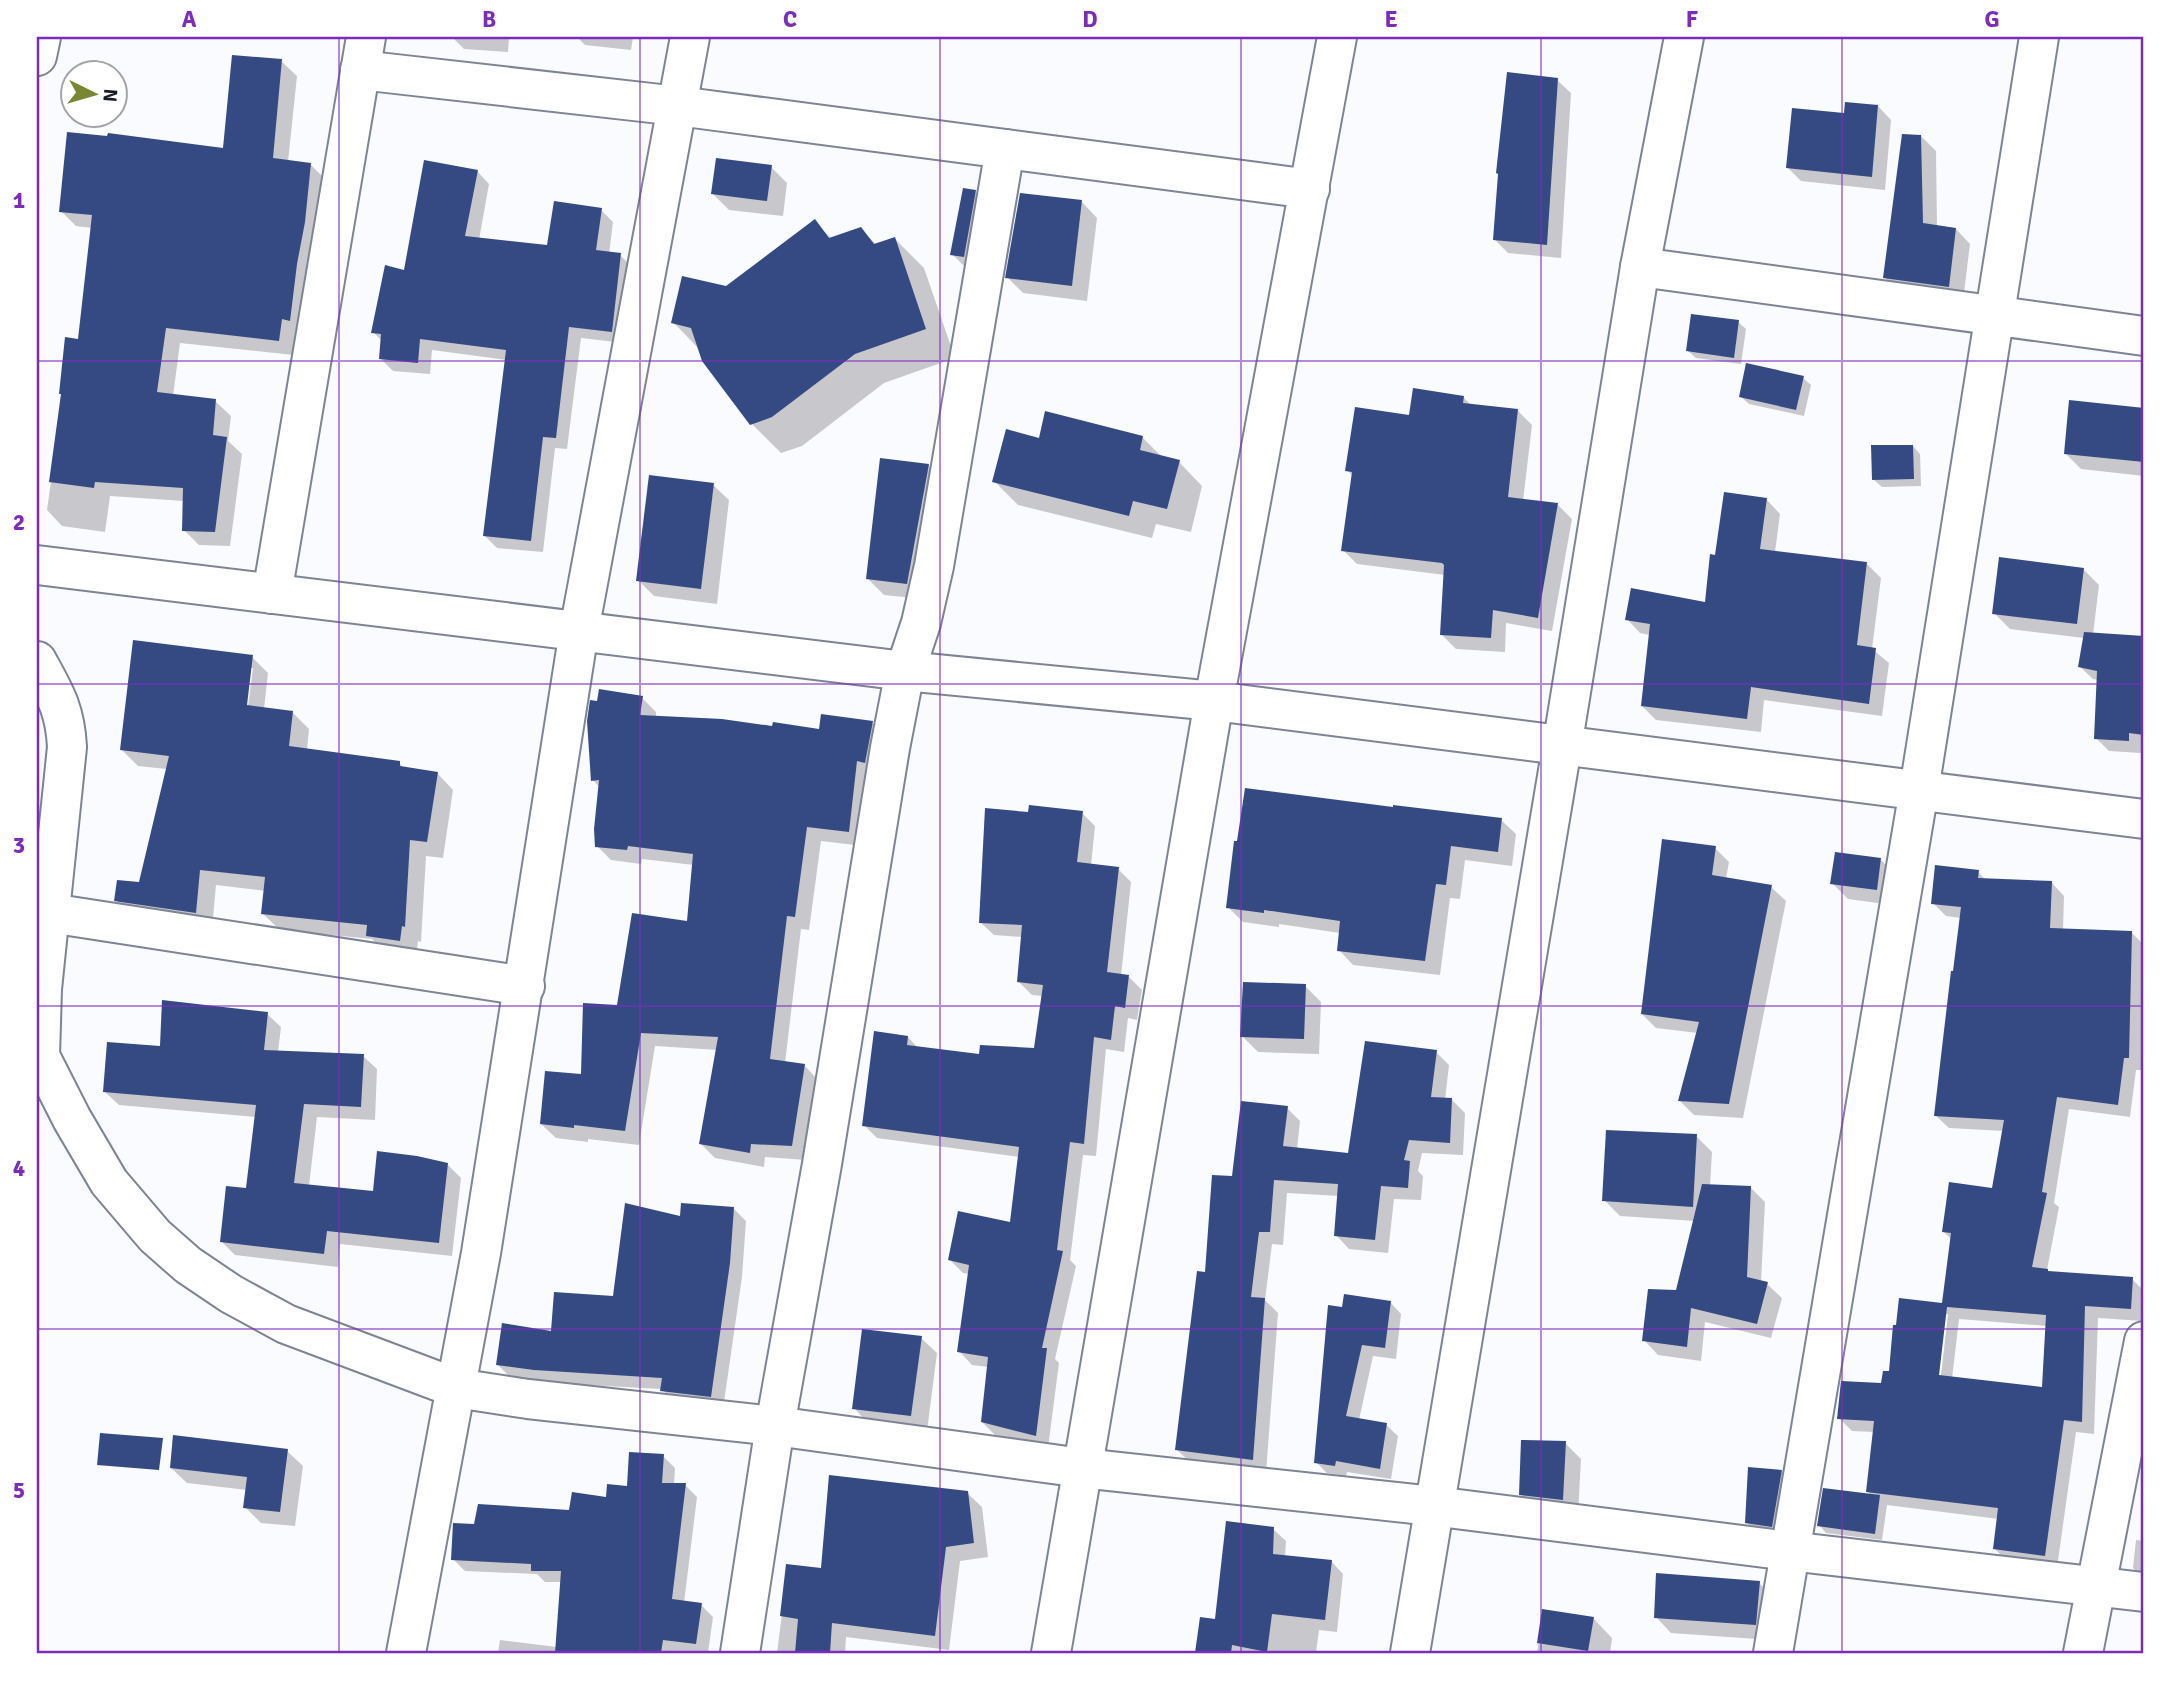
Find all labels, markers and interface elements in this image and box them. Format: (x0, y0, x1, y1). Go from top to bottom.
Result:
text: A (182, 5, 197, 34)
text: B (482, 5, 496, 34)
text: C (783, 5, 797, 34)
text: D (1082, 5, 1098, 34)
text: E (1384, 5, 1398, 34)
text: F (1686, 5, 1698, 34)
text: G (1984, 5, 2000, 34)
north arrow (60, 60, 130, 130)
text: N (97, 88, 122, 103)
text: 1 (13, 186, 25, 215)
text: 2 (13, 508, 25, 537)
text: 3 (13, 831, 25, 860)
text: 4 (13, 1154, 25, 1183)
text: 5 (13, 1476, 25, 1505)

